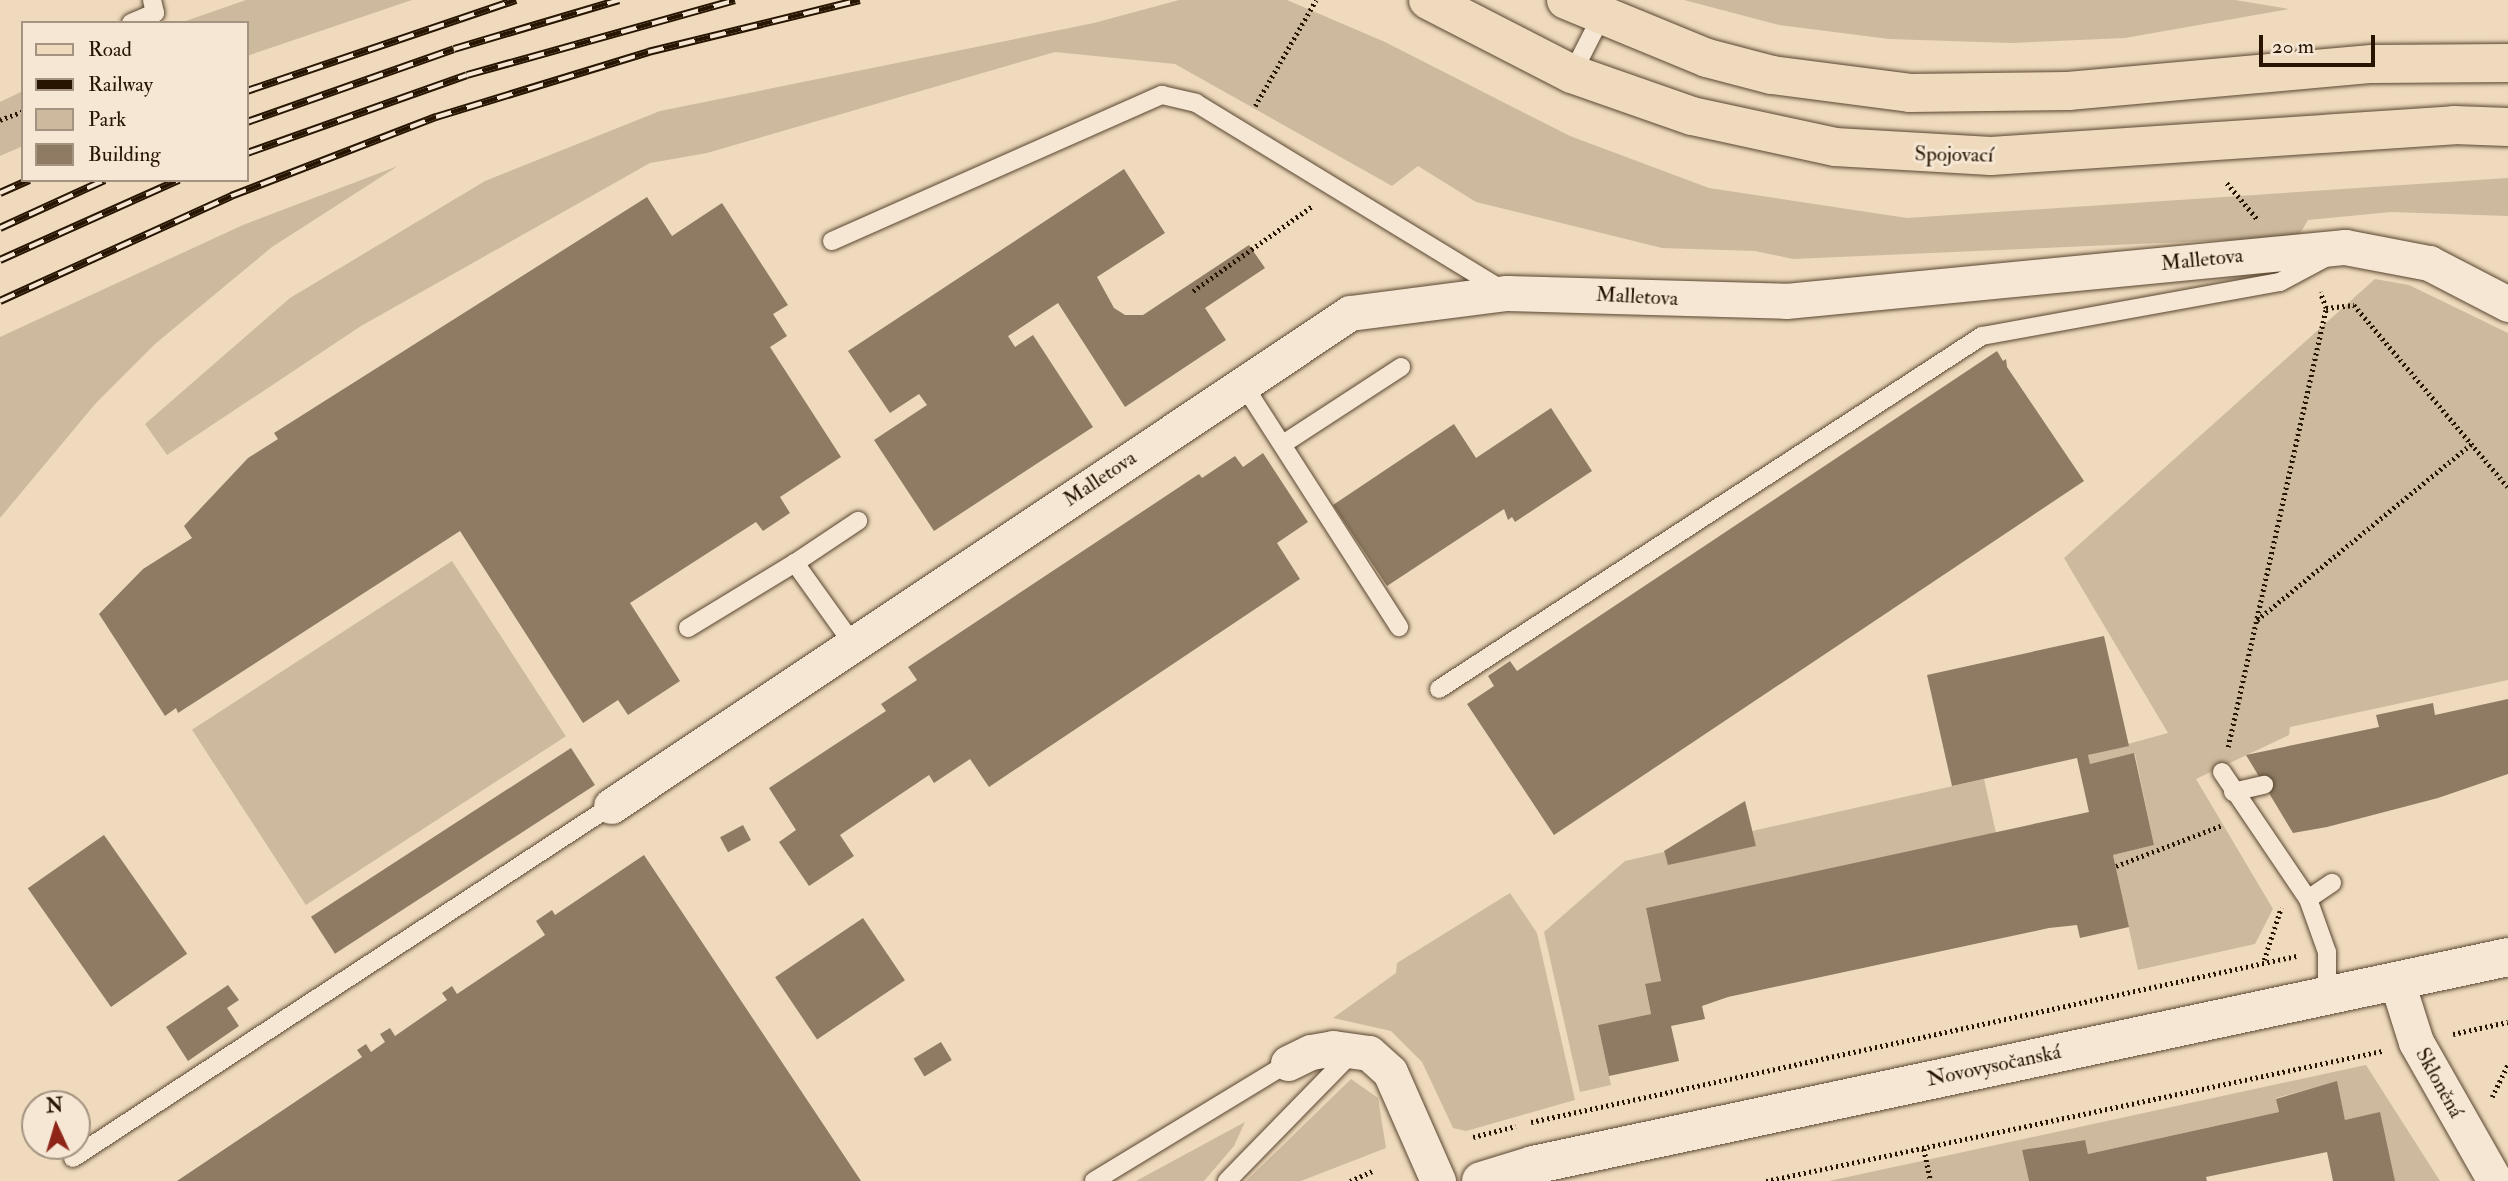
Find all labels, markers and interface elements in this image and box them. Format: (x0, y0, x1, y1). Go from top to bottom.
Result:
legend (21, 21, 248, 182)
scale bar (2263, 21, 2378, 65)
text: 20 m (2272, 33, 2314, 60)
text: Road (88, 36, 132, 63)
text: Railway (88, 71, 153, 98)
text: Park (88, 106, 126, 133)
text: Building (88, 141, 161, 168)
street label: Spojovací (1914, 142, 1994, 168)
street label: Malletova (2160, 243, 2244, 277)
street label: Malletova (1595, 282, 1679, 312)
street label: Malletova (1059, 445, 1141, 513)
street label: Novovysočanská (1925, 1040, 2063, 1092)
street label: Skloněná (2410, 1044, 2468, 1122)
north arrow (21, 1090, 91, 1160)
text: N (45, 1093, 64, 1119)

